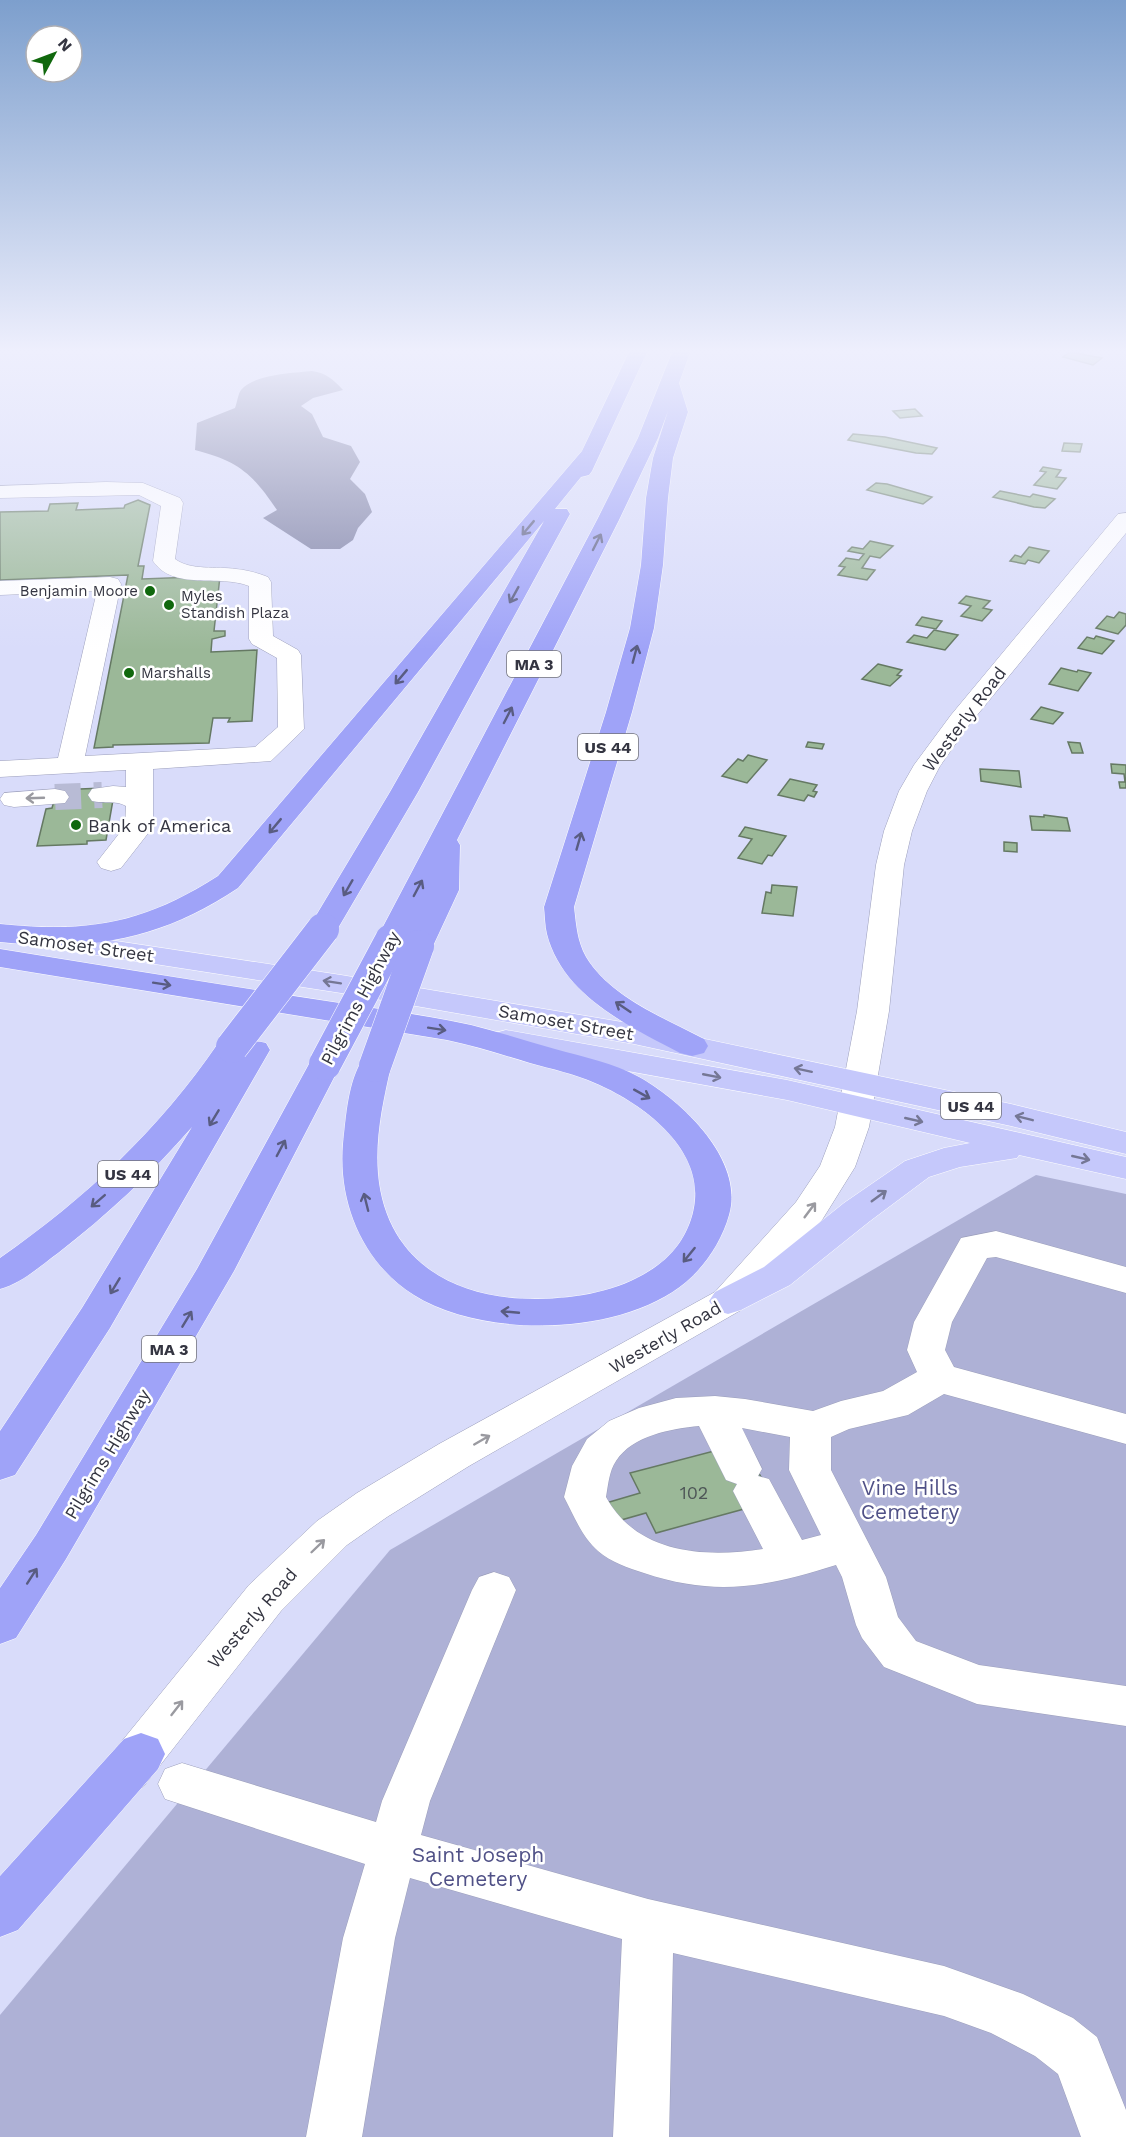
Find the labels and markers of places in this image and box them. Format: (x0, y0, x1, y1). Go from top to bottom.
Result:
place label: Benjamin Moore (20, 582, 138, 600)
marker: Benjamin Moore (143, 584, 157, 598)
place label: Myles Standish Plaza (181, 587, 290, 622)
marker: Myles Standish Plaza (162, 598, 176, 612)
place label: Marshalls (141, 664, 211, 682)
marker: Marshalls (122, 666, 136, 680)
place label: Bank of America (88, 815, 231, 836)
marker: Bank of America (69, 818, 83, 832)

